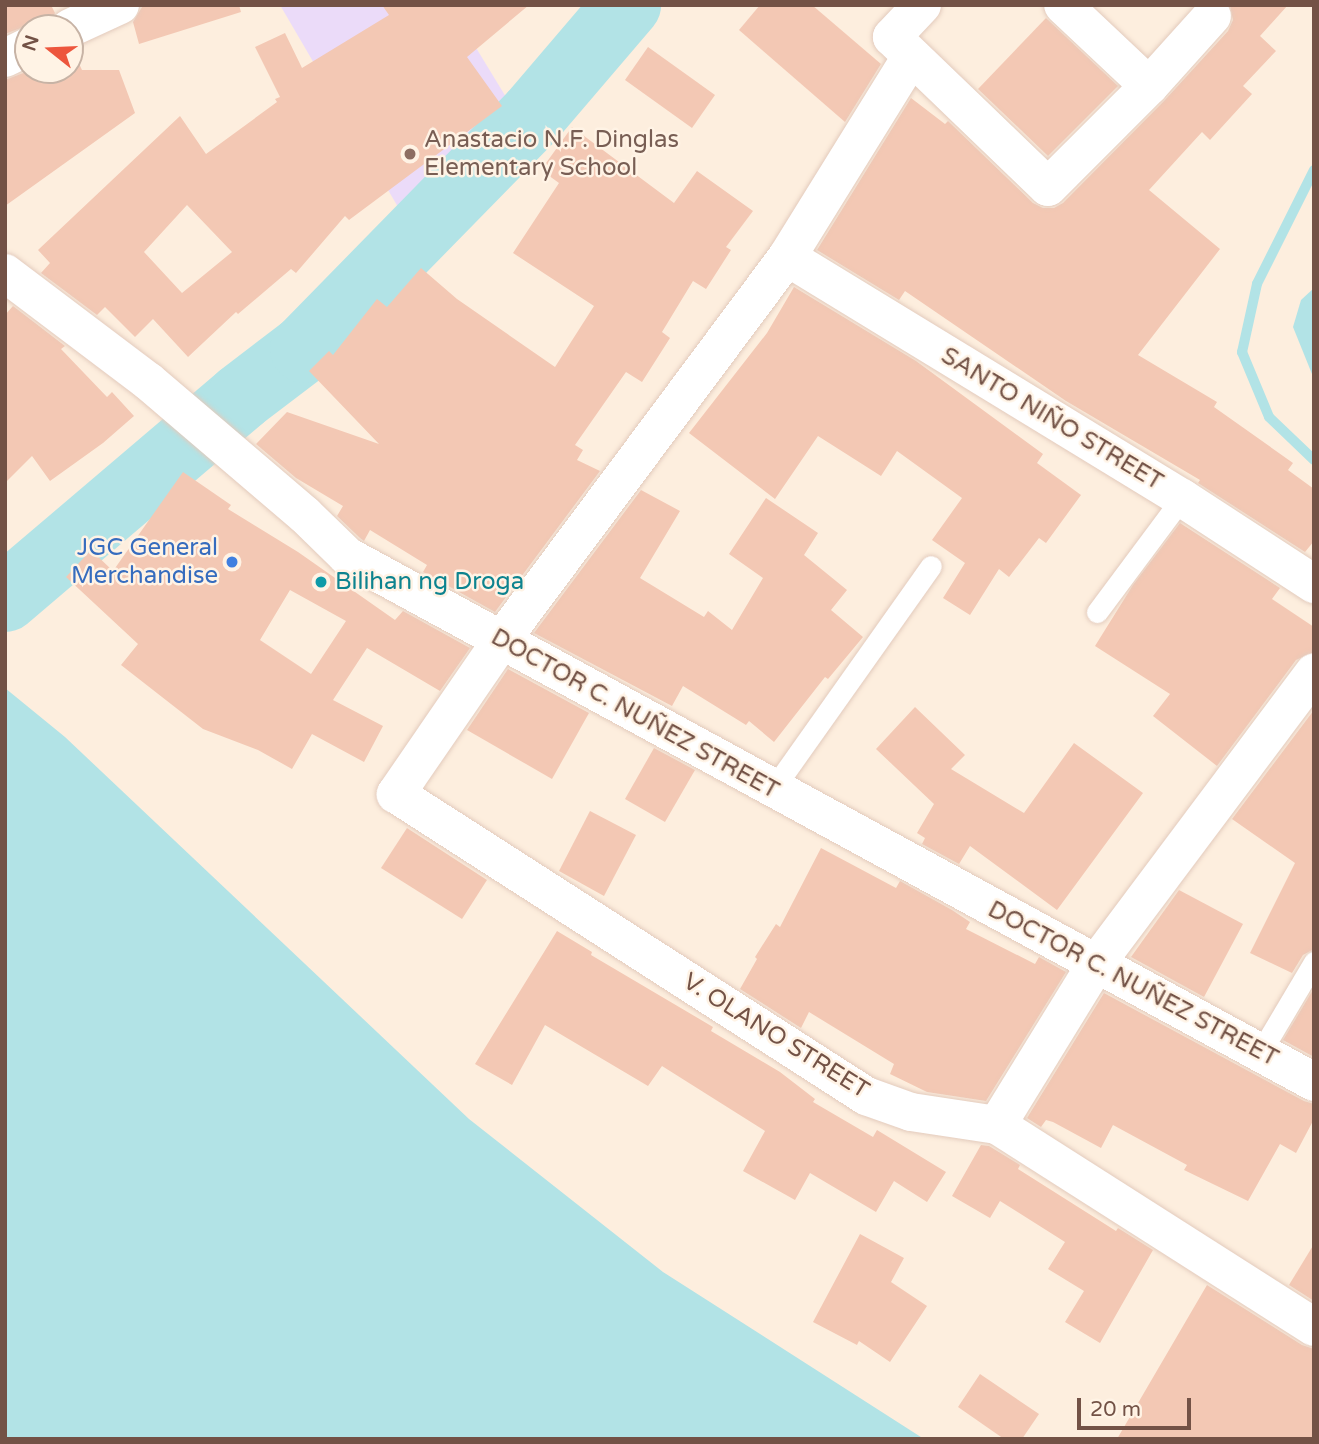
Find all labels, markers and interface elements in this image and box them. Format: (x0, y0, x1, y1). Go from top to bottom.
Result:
north arrow (14, 14, 84, 84)
text: N (18, 32, 44, 54)
place label: Anastacio N.F. Dinglas Elementary School (424, 126, 679, 182)
marker: Anastacio N.F. Dinglas Elementary School (402, 146, 418, 162)
street label: SANTO NIÑO STREET (936, 341, 1168, 497)
place label: JGC General Merchandise (71, 534, 218, 590)
marker: JGC General Merchandise (224, 554, 240, 570)
place label: Bilihan ng Droga (335, 568, 524, 596)
marker: Bilihan ng Droga (313, 574, 329, 590)
street label: DOCTOR C. NUÑEZ STREET (486, 623, 784, 805)
street label: DOCTOR C. NUÑEZ STREET (983, 895, 1283, 1073)
street label: V. OLANO STREET (678, 967, 874, 1105)
scale bar (1081, 1384, 1195, 1428)
text: 20 m (1090, 1397, 1141, 1422)

